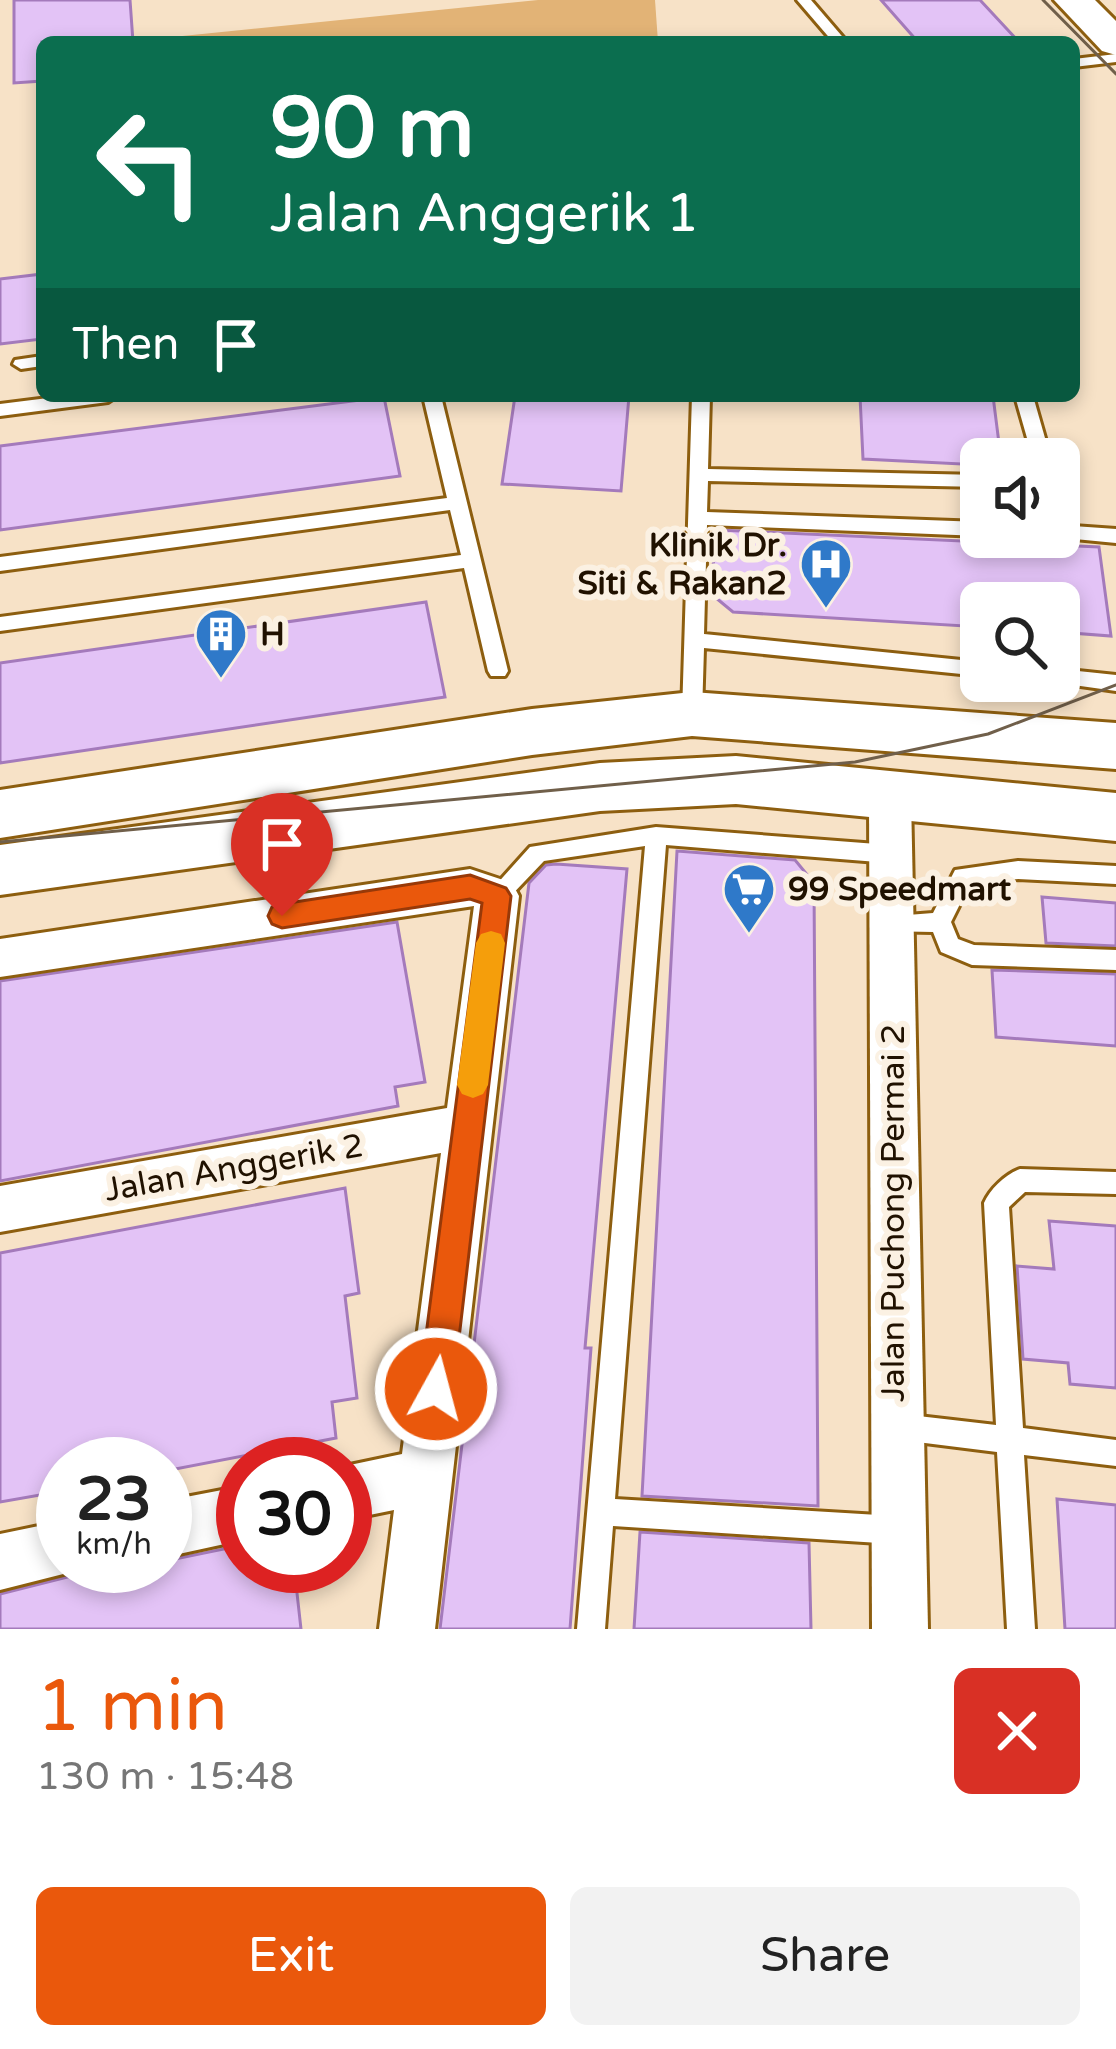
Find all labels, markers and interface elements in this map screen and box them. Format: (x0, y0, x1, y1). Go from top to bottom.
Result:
text: 90 m (270, 79, 474, 180)
icon: left (72, 84, 228, 240)
text: Jalan Anggerik 1 (270, 181, 699, 246)
icon: arrive (203, 312, 269, 378)
text: Then (72, 318, 179, 372)
map controls (960, 438, 1080, 702)
button: sound (960, 438, 1080, 558)
place label: Klinik Dr. Siti & Rakan2 (578, 526, 787, 603)
hospital icon: Klinik Dr. Siti & Rakan2 (798, 536, 854, 610)
button: search (960, 582, 1080, 702)
building icon: H (193, 606, 249, 680)
place label: H (260, 615, 285, 654)
pin (231, 793, 333, 916)
icon: arrive (249, 811, 315, 877)
supermarket icon: 99 Speedmart (721, 861, 777, 935)
place label: 99 Speedmart (788, 870, 1012, 909)
street label: Jalan Puchong Permai 2 (874, 1024, 913, 1402)
street label: Jalan Anggerik 2 (101, 1126, 367, 1210)
position arrow (373, 1326, 499, 1452)
speed limit sign: 30 (216, 1437, 372, 1593)
text: 23 (76, 1464, 152, 1536)
text: km/h (76, 1526, 152, 1563)
text: 1 min (36, 1664, 228, 1751)
button: close (954, 1668, 1080, 1794)
text: 130 m · 15:48 (36, 1753, 294, 1800)
button: Exit (36, 1887, 546, 2025)
button: Share (570, 1887, 1080, 2025)

